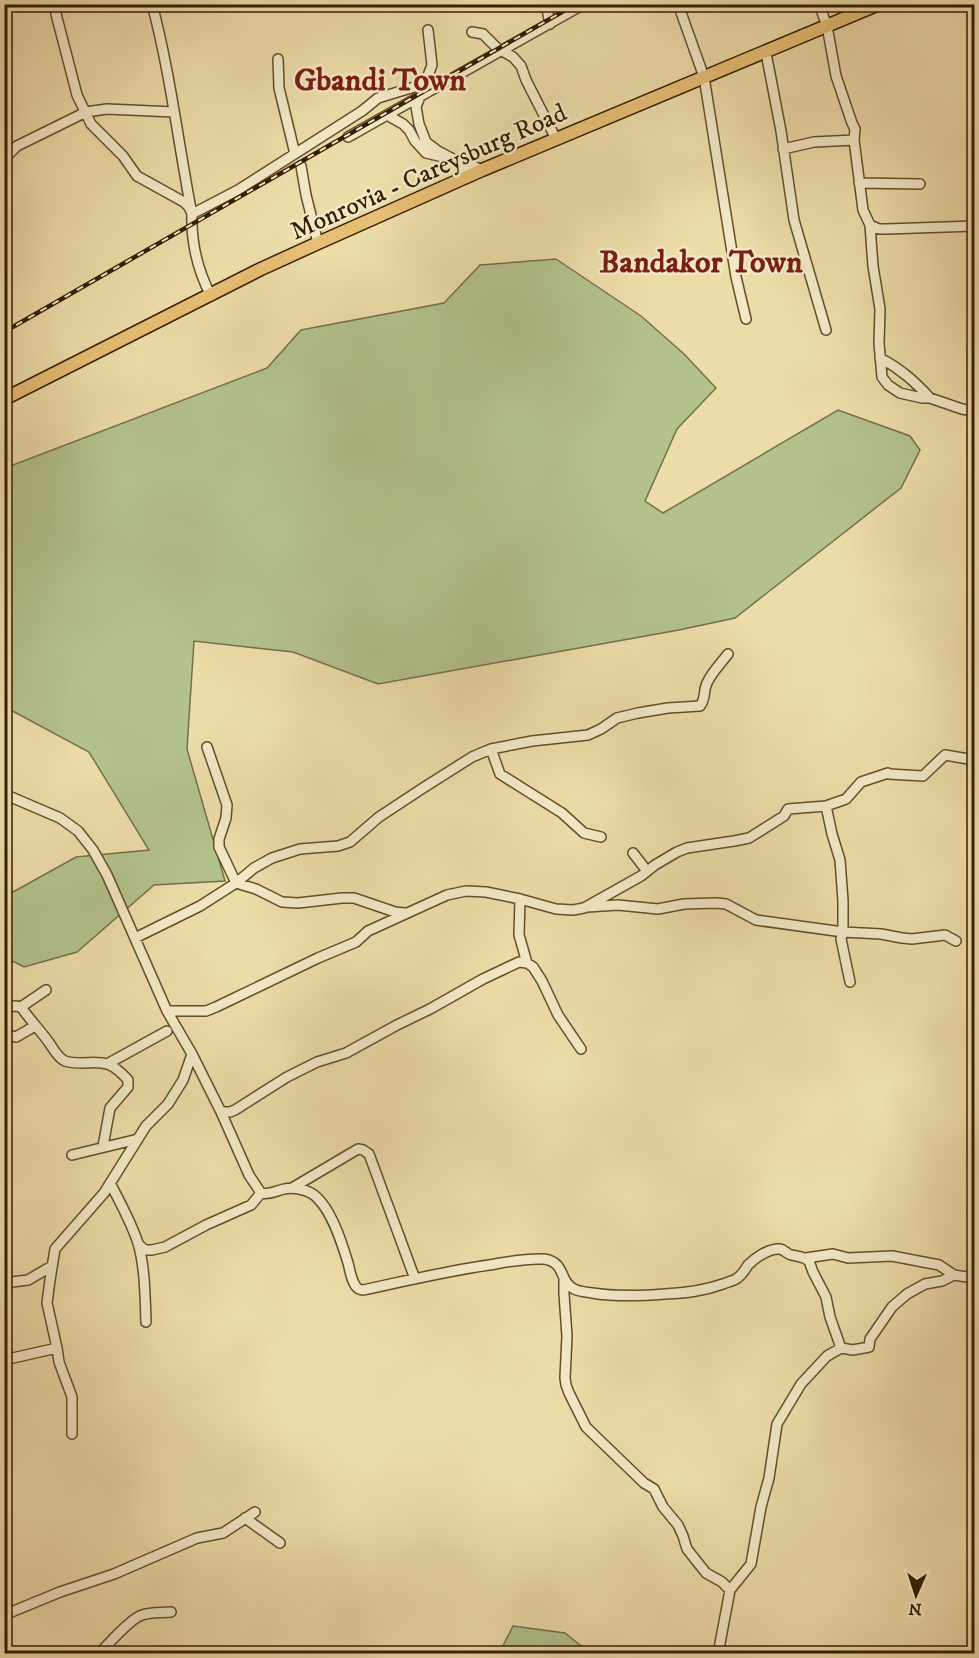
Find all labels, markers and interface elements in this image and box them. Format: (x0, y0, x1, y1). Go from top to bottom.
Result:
district label: Gbandi Town (294, 61, 466, 101)
street label: Monrovia - Careysburg Road (285, 96, 572, 248)
district label: Bandakor Town (599, 243, 803, 283)
north arrow (886, 1565, 946, 1625)
text: N (908, 1599, 922, 1619)

